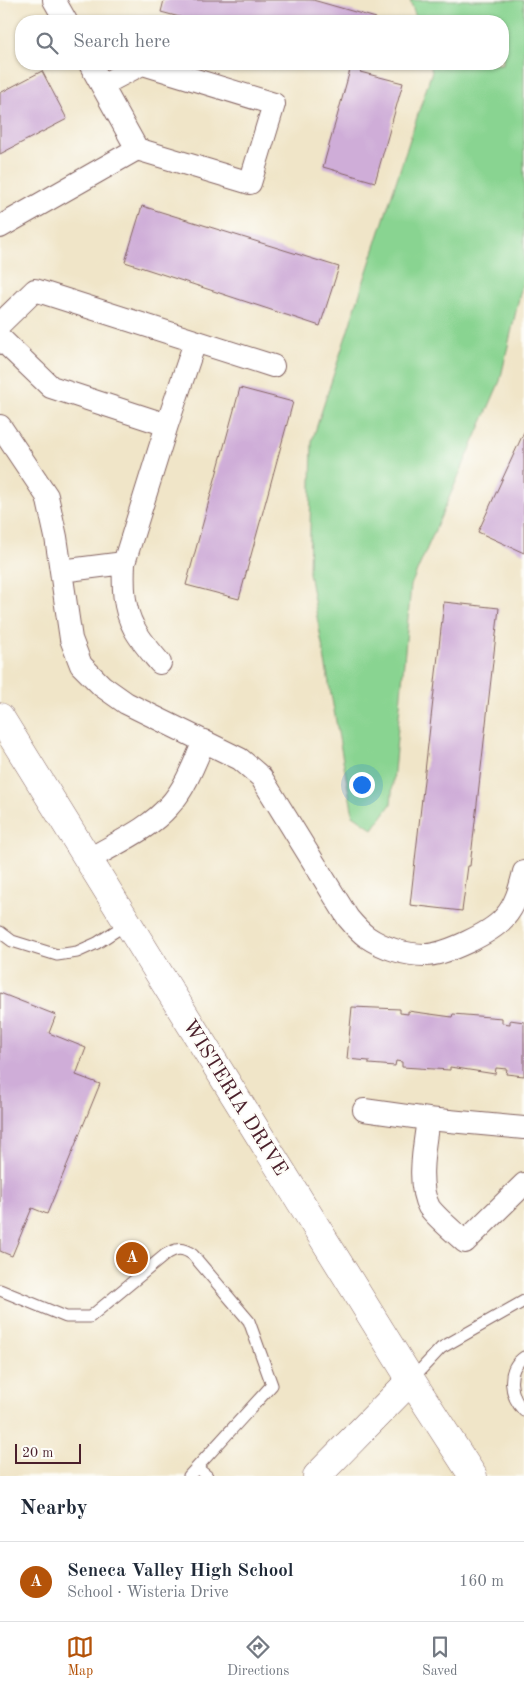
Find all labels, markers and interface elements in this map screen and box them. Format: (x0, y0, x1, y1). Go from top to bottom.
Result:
search box (15, 15, 509, 70)
icon: search (33, 29, 61, 57)
text: Search here (73, 33, 170, 52)
your location (349, 772, 375, 798)
street label: WISTERIA DRIVE (178, 1017, 290, 1180)
pin: A (116, 1239, 148, 1277)
scale bar (15, 1441, 81, 1464)
text: 20 m (22, 1446, 53, 1460)
text: Nearby (20, 1498, 88, 1519)
text: Seneca Valley High School (67, 1562, 294, 1581)
text: A (30, 1574, 42, 1590)
text: 160 m (459, 1574, 504, 1590)
text: School · Wisteria Drive (67, 1585, 229, 1601)
tab: Map (66, 1633, 94, 1680)
tab: Directions (227, 1633, 289, 1680)
tab: Saved (422, 1633, 458, 1680)

